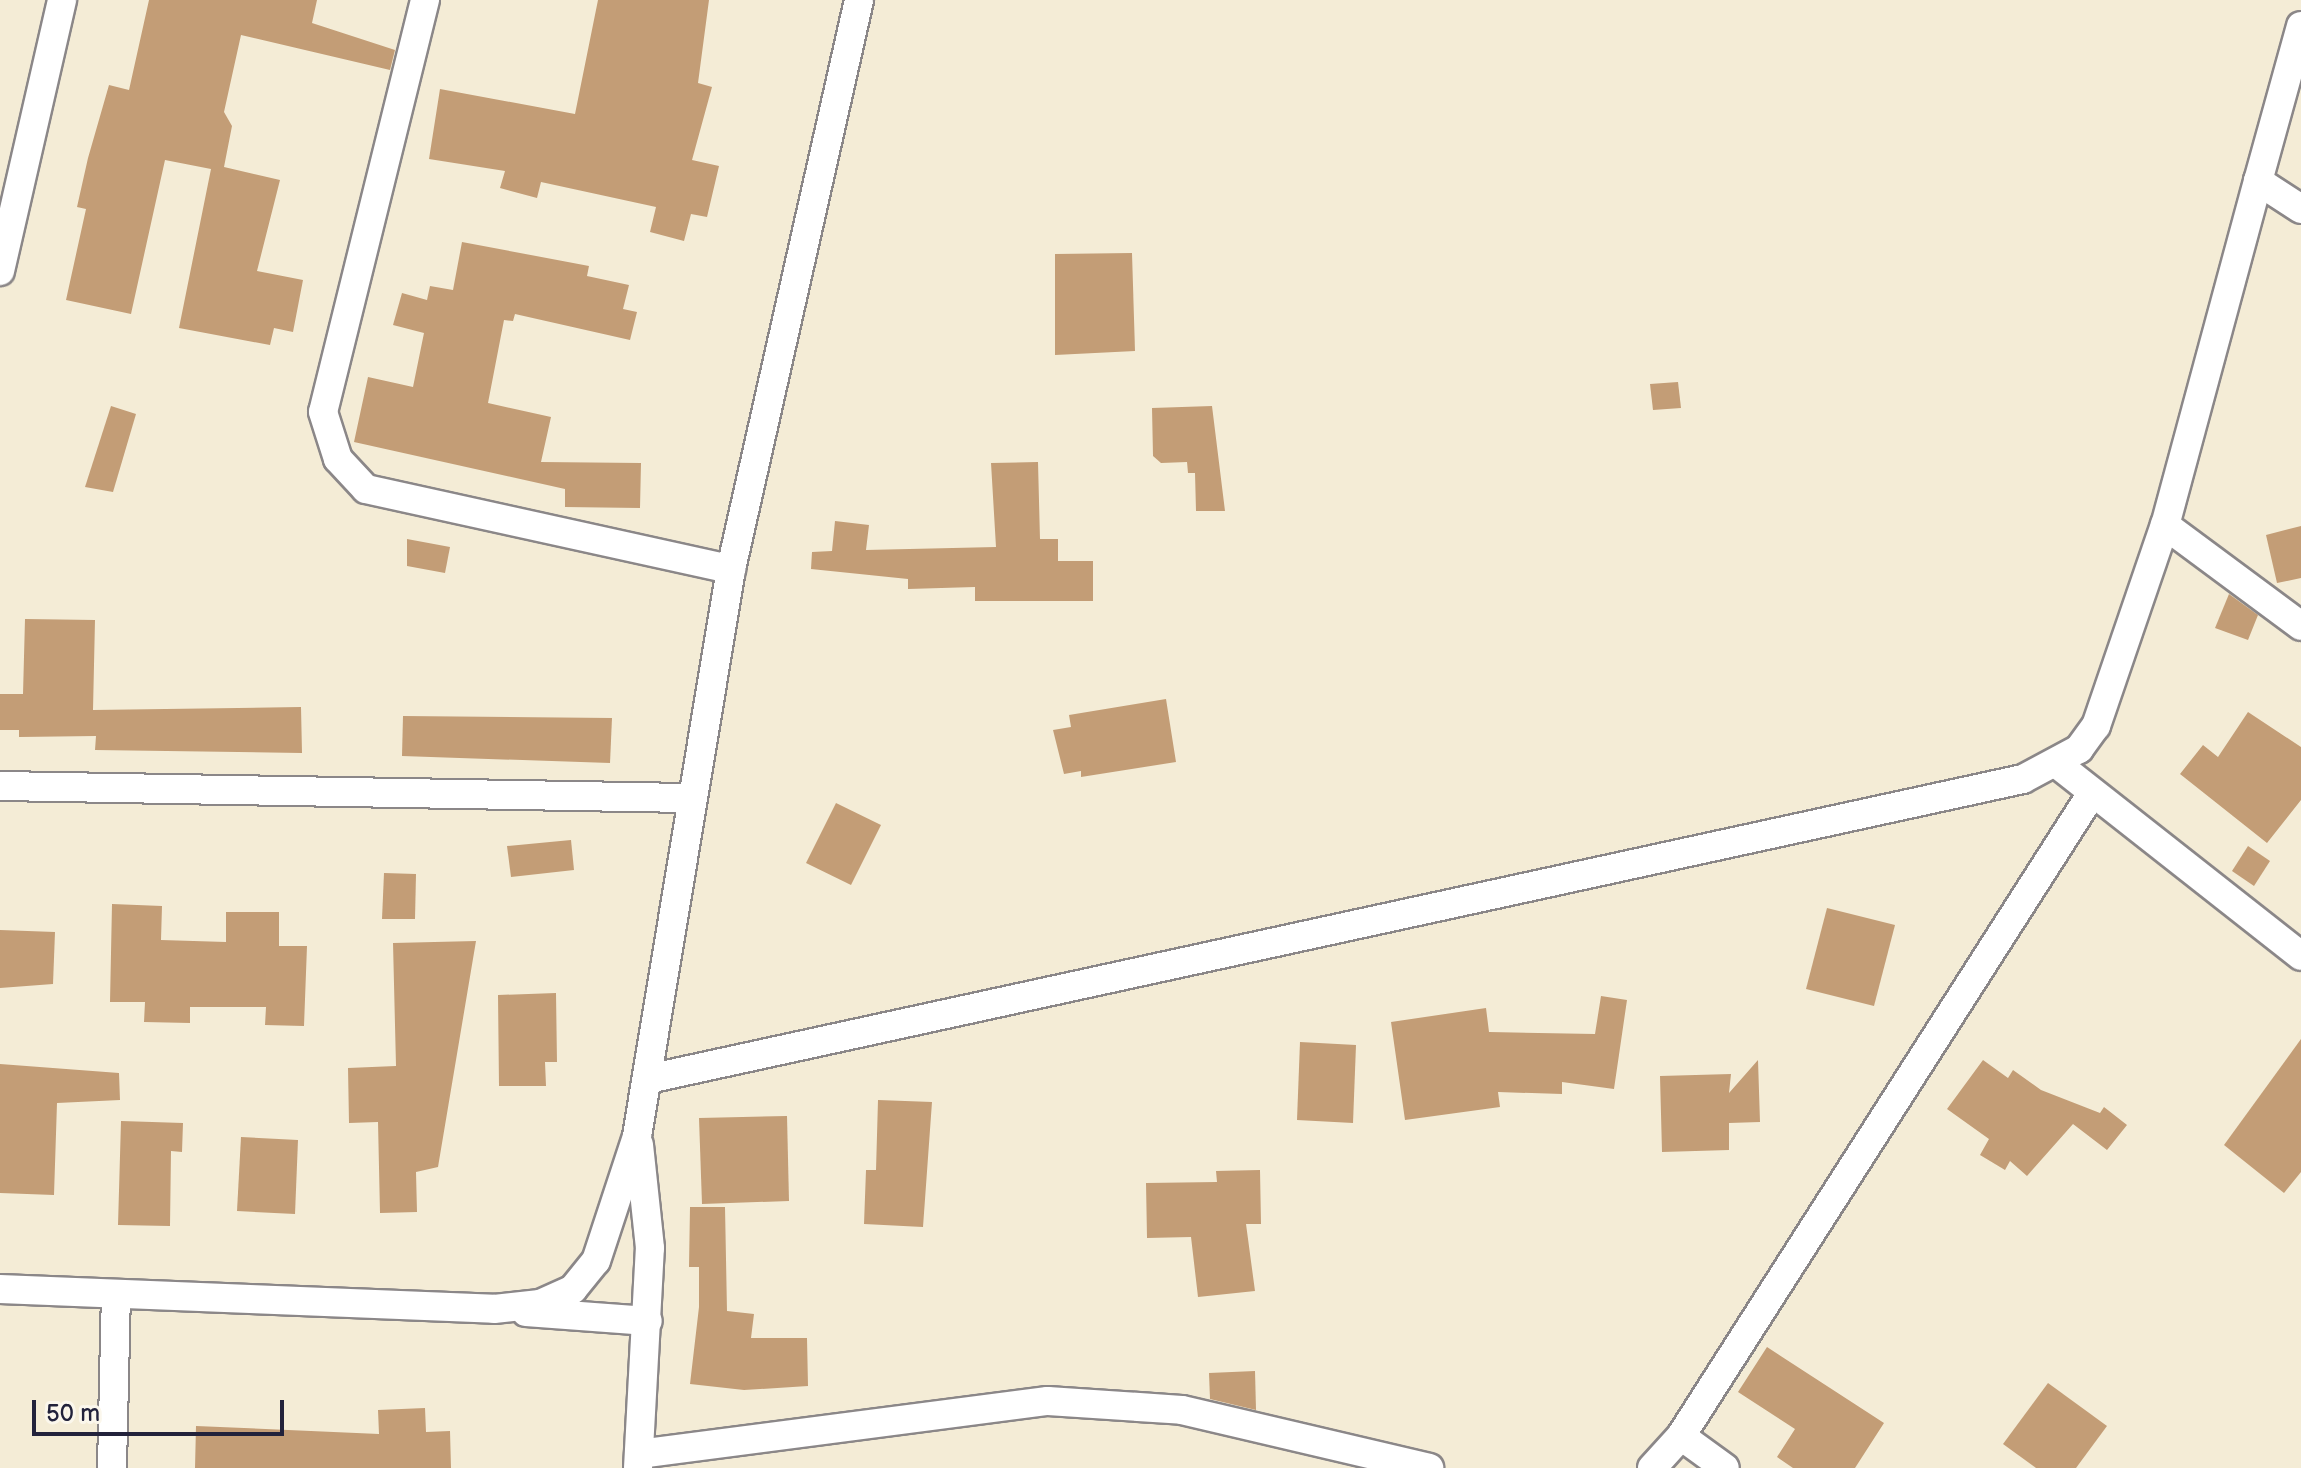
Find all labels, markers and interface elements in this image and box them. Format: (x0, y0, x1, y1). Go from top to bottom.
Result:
scale bar (36, 1384, 288, 1434)
text: 50 m (46, 1399, 100, 1428)

